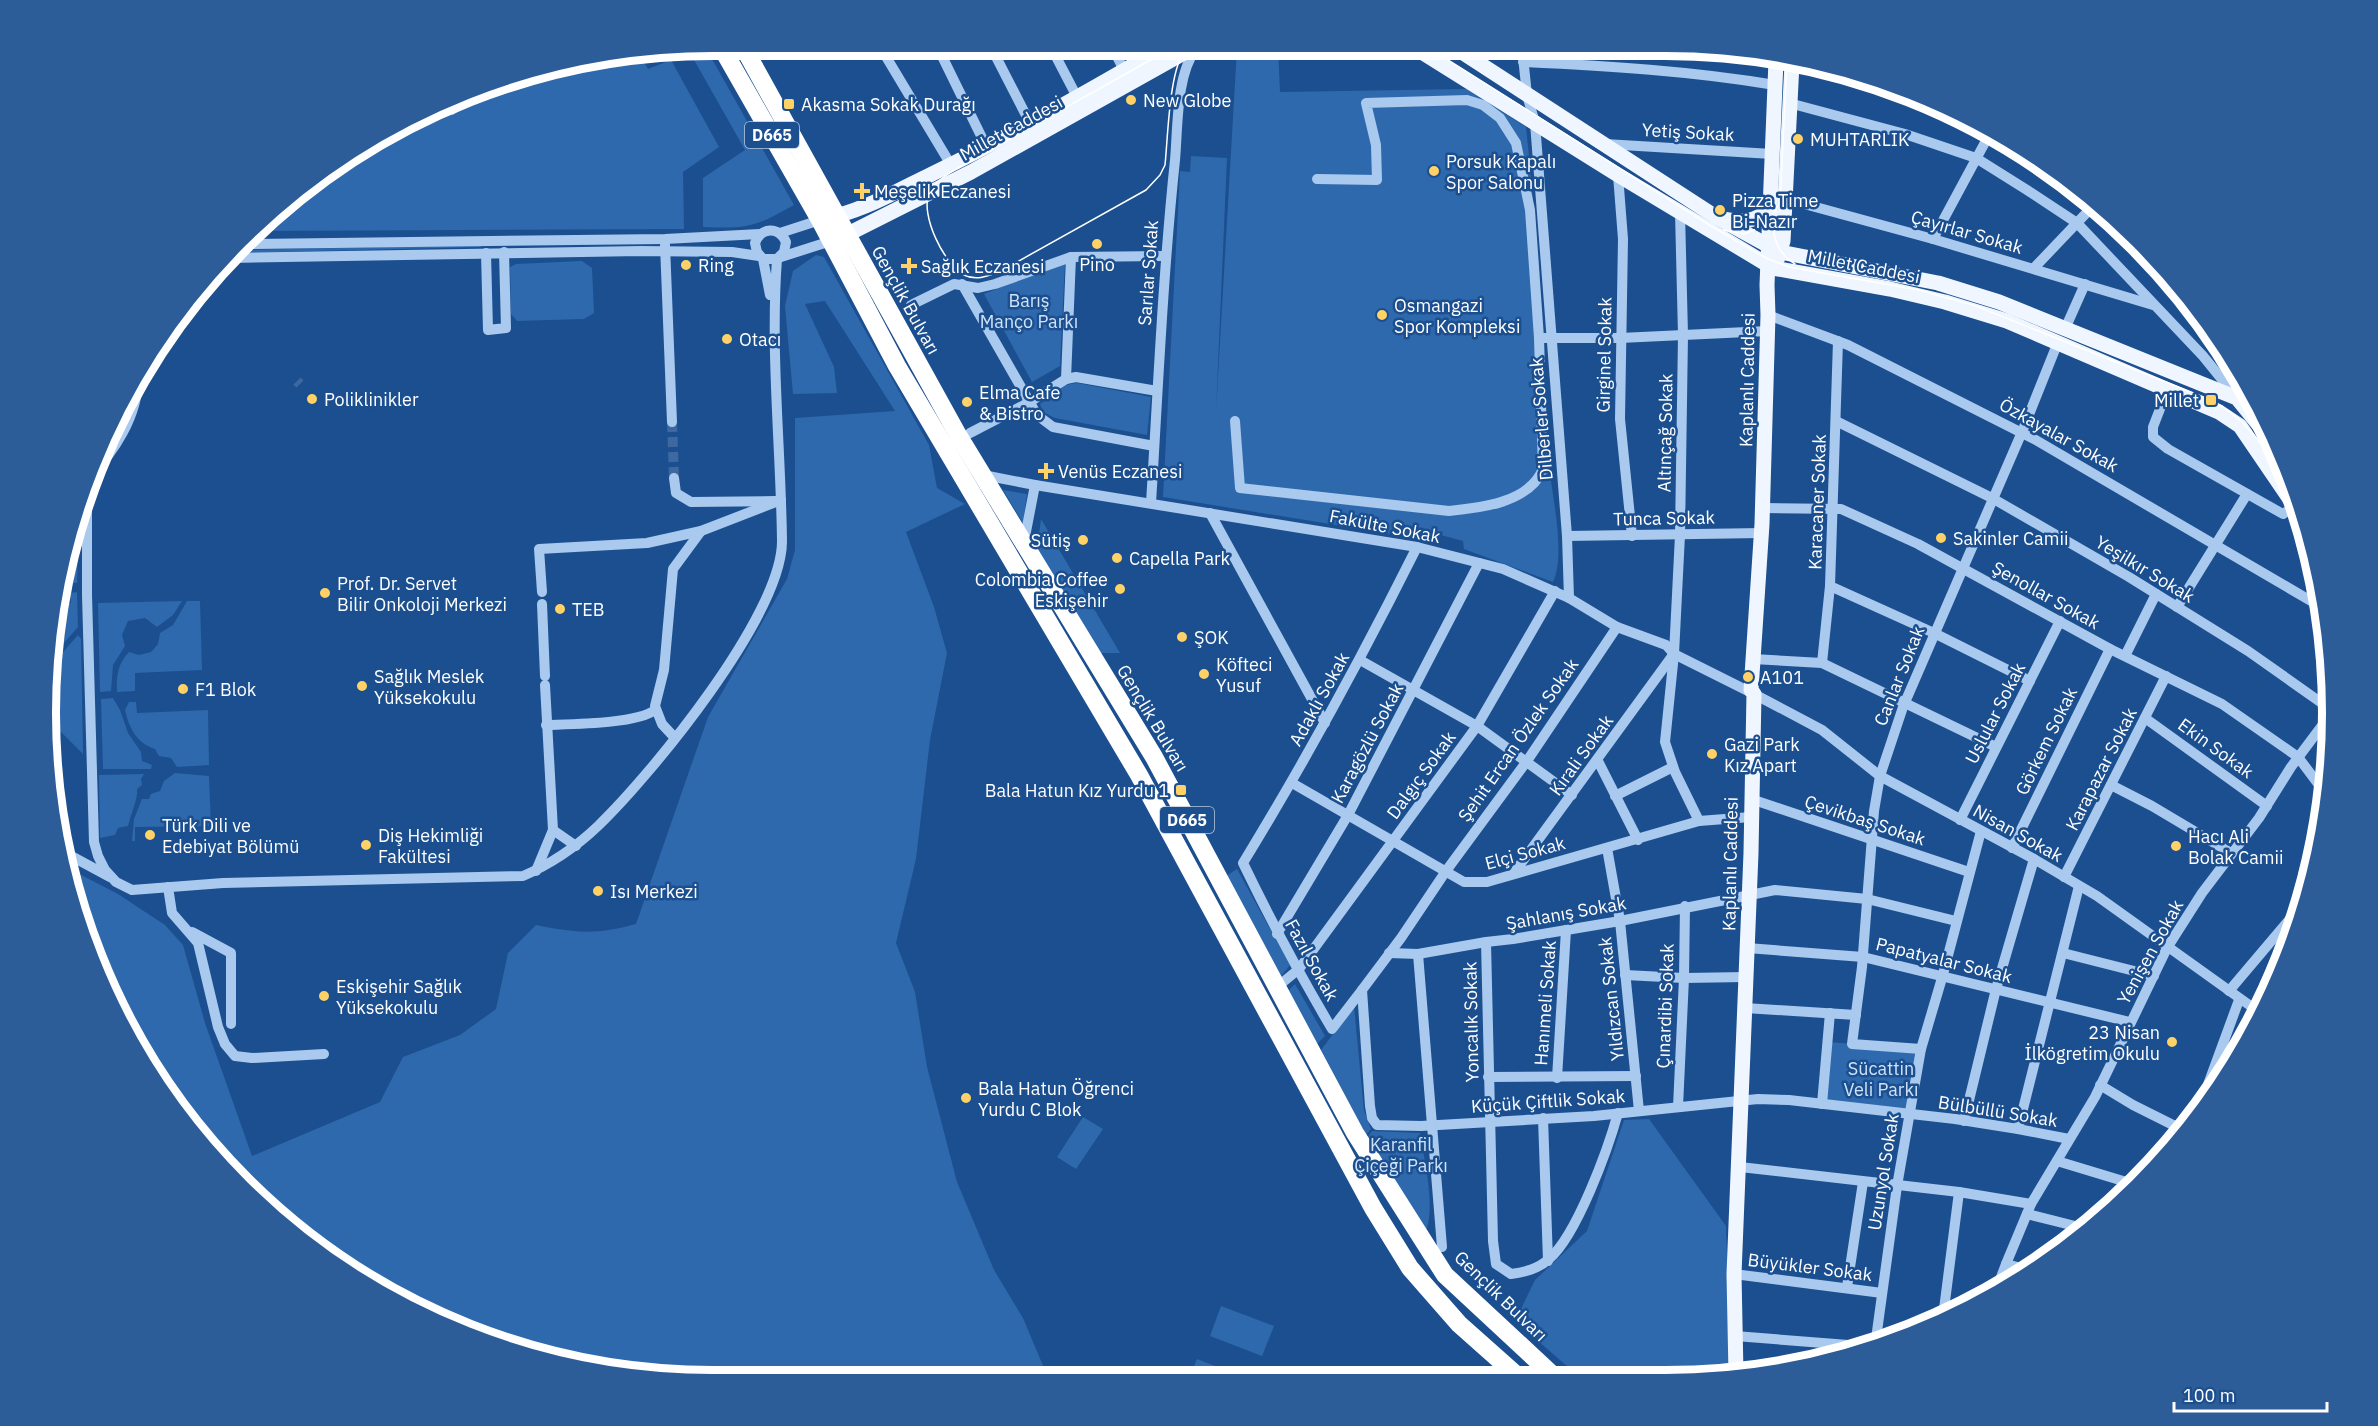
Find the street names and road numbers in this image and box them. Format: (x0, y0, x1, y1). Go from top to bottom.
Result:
street label: Millet Caddesi (956, 90, 1066, 166)
street label: Yetiş Sokak (1641, 118, 1735, 146)
road number: D665 (745, 122, 799, 148)
street label: Çayırlar Sokak (1908, 205, 2026, 259)
street label: Sarılar Sokak (1133, 219, 1163, 326)
street label: Gençlik Bulvarı (867, 242, 945, 358)
street label: Millet Caddesi (1806, 244, 1922, 288)
street label: Girginel Sokak (1591, 297, 1617, 413)
street label: Kaplanlı Caddesi (1734, 313, 1760, 447)
street label: Dilberler Sokak (1524, 356, 1558, 481)
street label: Altınçağ Sokak (1652, 373, 1678, 493)
street label: Özkayalar Sokak (1995, 393, 2123, 477)
street label: Karacaner Sokak (1803, 433, 1831, 570)
street label: Fakülte Sokak (1327, 504, 1443, 548)
street label: Tunca Sokak (1613, 506, 1716, 530)
street label: Yeşilkır Sokak (2091, 530, 2199, 608)
street label: Şenollar Sokak (1988, 556, 2104, 634)
street label: Canlar Sokak (1869, 622, 1930, 729)
street label: Adaklı Sokak (1284, 648, 1354, 750)
street label: Şehit Ercan Özlek Sokak (1453, 653, 1583, 826)
street label: Uslular Sokak (1960, 658, 2031, 767)
street label: Gençlik Bulvarı (1112, 660, 1194, 776)
street label: Karagözlü Sokak (1326, 678, 1409, 807)
street label: Görkem Sokak (2010, 683, 2082, 799)
street label: Karapazar Sokak (2060, 703, 2142, 834)
street label: Kırali Sokak (1544, 710, 1618, 800)
street label: Ekin Sokak (2174, 713, 2259, 783)
street label: Dalgıç Sokak (1381, 726, 1461, 823)
street label: Çevikbaş Sokak (1802, 790, 1929, 851)
street label: Kaplanlı Caddesi (1717, 797, 1743, 931)
street label: Nisan Sokak (1969, 799, 2067, 867)
road number: D665 (1160, 807, 1214, 833)
street label: Elçi Sokak (1482, 831, 1568, 875)
street label: Şahlanış Sokak (1504, 891, 1628, 935)
street label: Yenişen Sokak (2112, 895, 2189, 1009)
street label: Fazıl Sokak (1280, 915, 1344, 1005)
street label: Papatyalar Sokak (1874, 932, 2015, 988)
street label: Yıldızcan Sokak (1593, 935, 1629, 1062)
street label: Hanımeli Sokak (1529, 939, 1561, 1066)
street label: Çınardibi Sokak (1651, 943, 1679, 1069)
street label: Yoncalık Sokak (1458, 961, 1484, 1083)
street label: Küçük Çiftlik Sokak (1470, 1084, 1626, 1118)
street label: Bülbüllü Sokak (1937, 1090, 2060, 1132)
street label: Uzunyol Sokak (1862, 1111, 1904, 1232)
street label: Gençlik Bulvarı (1450, 1246, 1552, 1346)
street label: Büyükler Sokak (1746, 1248, 1874, 1286)

